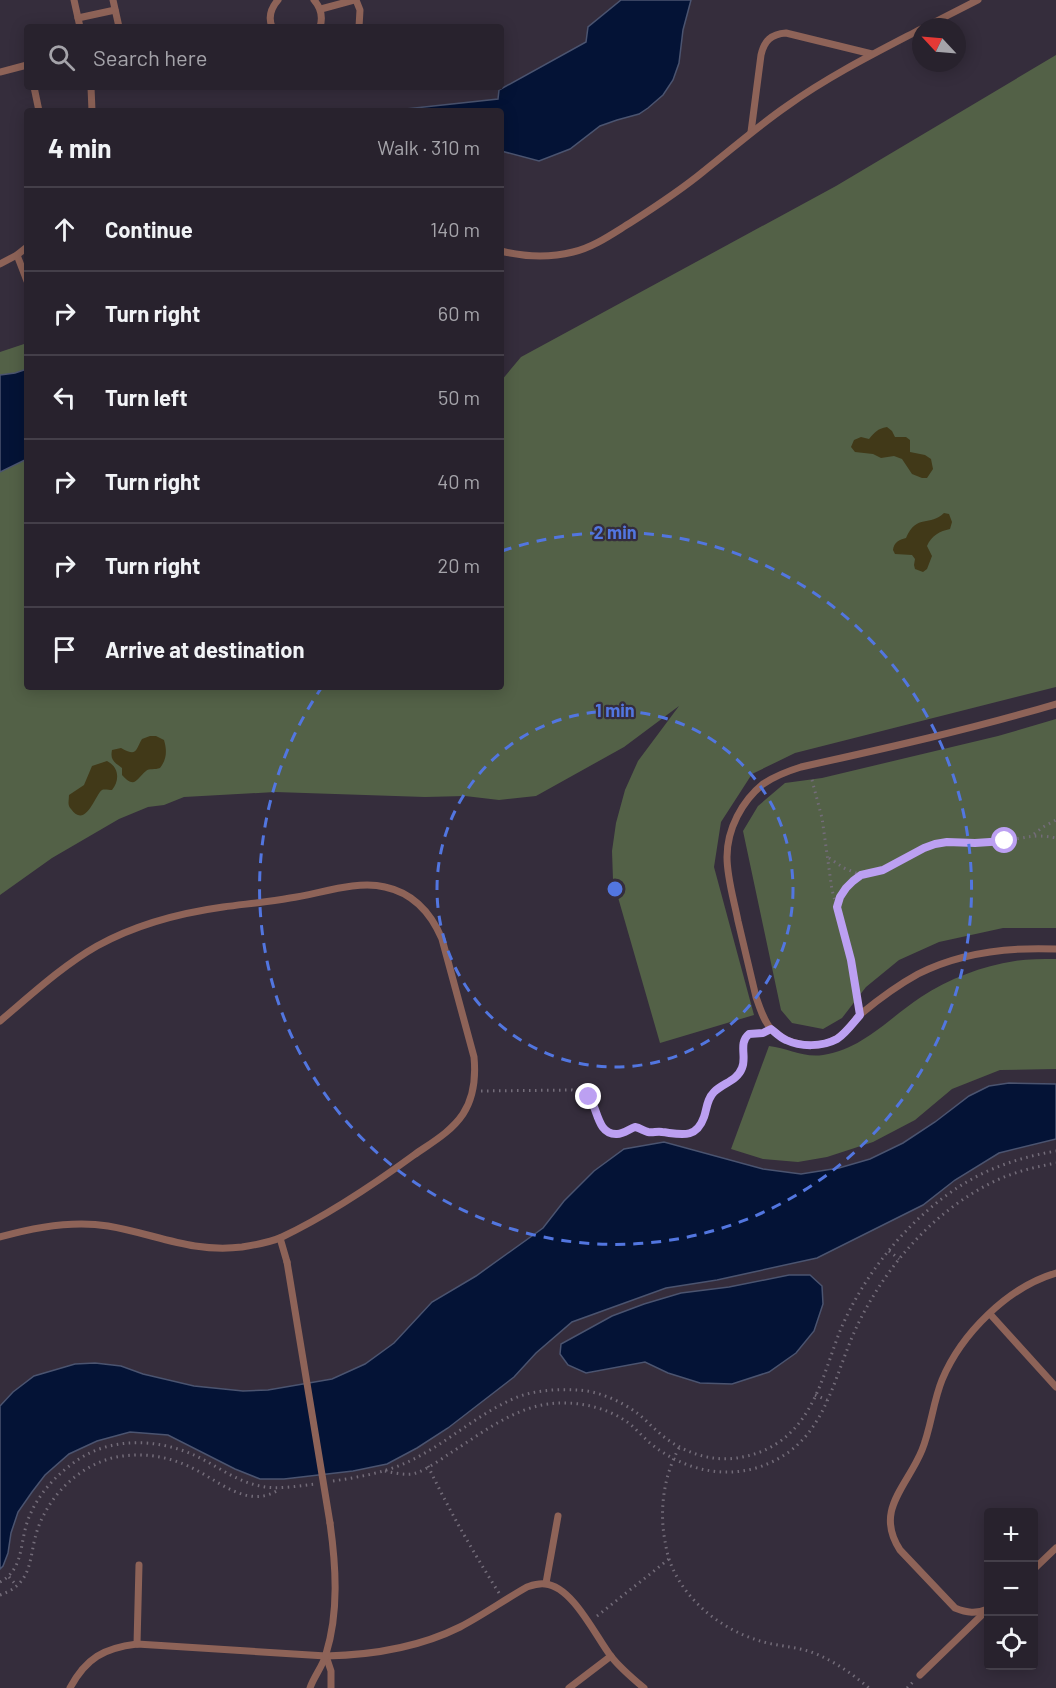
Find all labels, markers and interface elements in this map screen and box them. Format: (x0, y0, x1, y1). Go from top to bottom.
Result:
north arrow (912, 18, 966, 72)
search box (24, 24, 504, 90)
icon: search (45, 41, 78, 74)
text: Search here (93, 44, 207, 70)
text: 4 min (48, 132, 112, 163)
text: Walk · 310 m (377, 135, 480, 159)
icon: ahead (48, 213, 81, 246)
text: Continue (105, 216, 193, 242)
text: 140 m (430, 217, 480, 241)
icon: right (48, 297, 81, 330)
text: Turn right (105, 300, 200, 326)
text: 60 m (438, 301, 480, 325)
icon: left (48, 381, 81, 414)
text: Turn left (105, 384, 188, 410)
text: 50 m (438, 385, 480, 409)
icon: right (48, 465, 81, 498)
text: Turn right (105, 468, 200, 494)
text: 40 m (437, 469, 480, 493)
text: 2 min (593, 521, 637, 543)
icon: right (48, 549, 81, 582)
text: Turn right (105, 552, 200, 578)
text: 20 m (437, 553, 480, 577)
icon: arrive (48, 633, 81, 666)
text: Arrive at destination (105, 636, 304, 662)
text: 1 min (595, 699, 635, 721)
route start (991, 827, 1017, 853)
centre of rings (605, 879, 625, 899)
route end (575, 1083, 601, 1109)
map controls (984, 1508, 1038, 1670)
button: + (984, 1508, 1038, 1562)
button: − (984, 1562, 1038, 1616)
button: locate (984, 1616, 1038, 1670)

